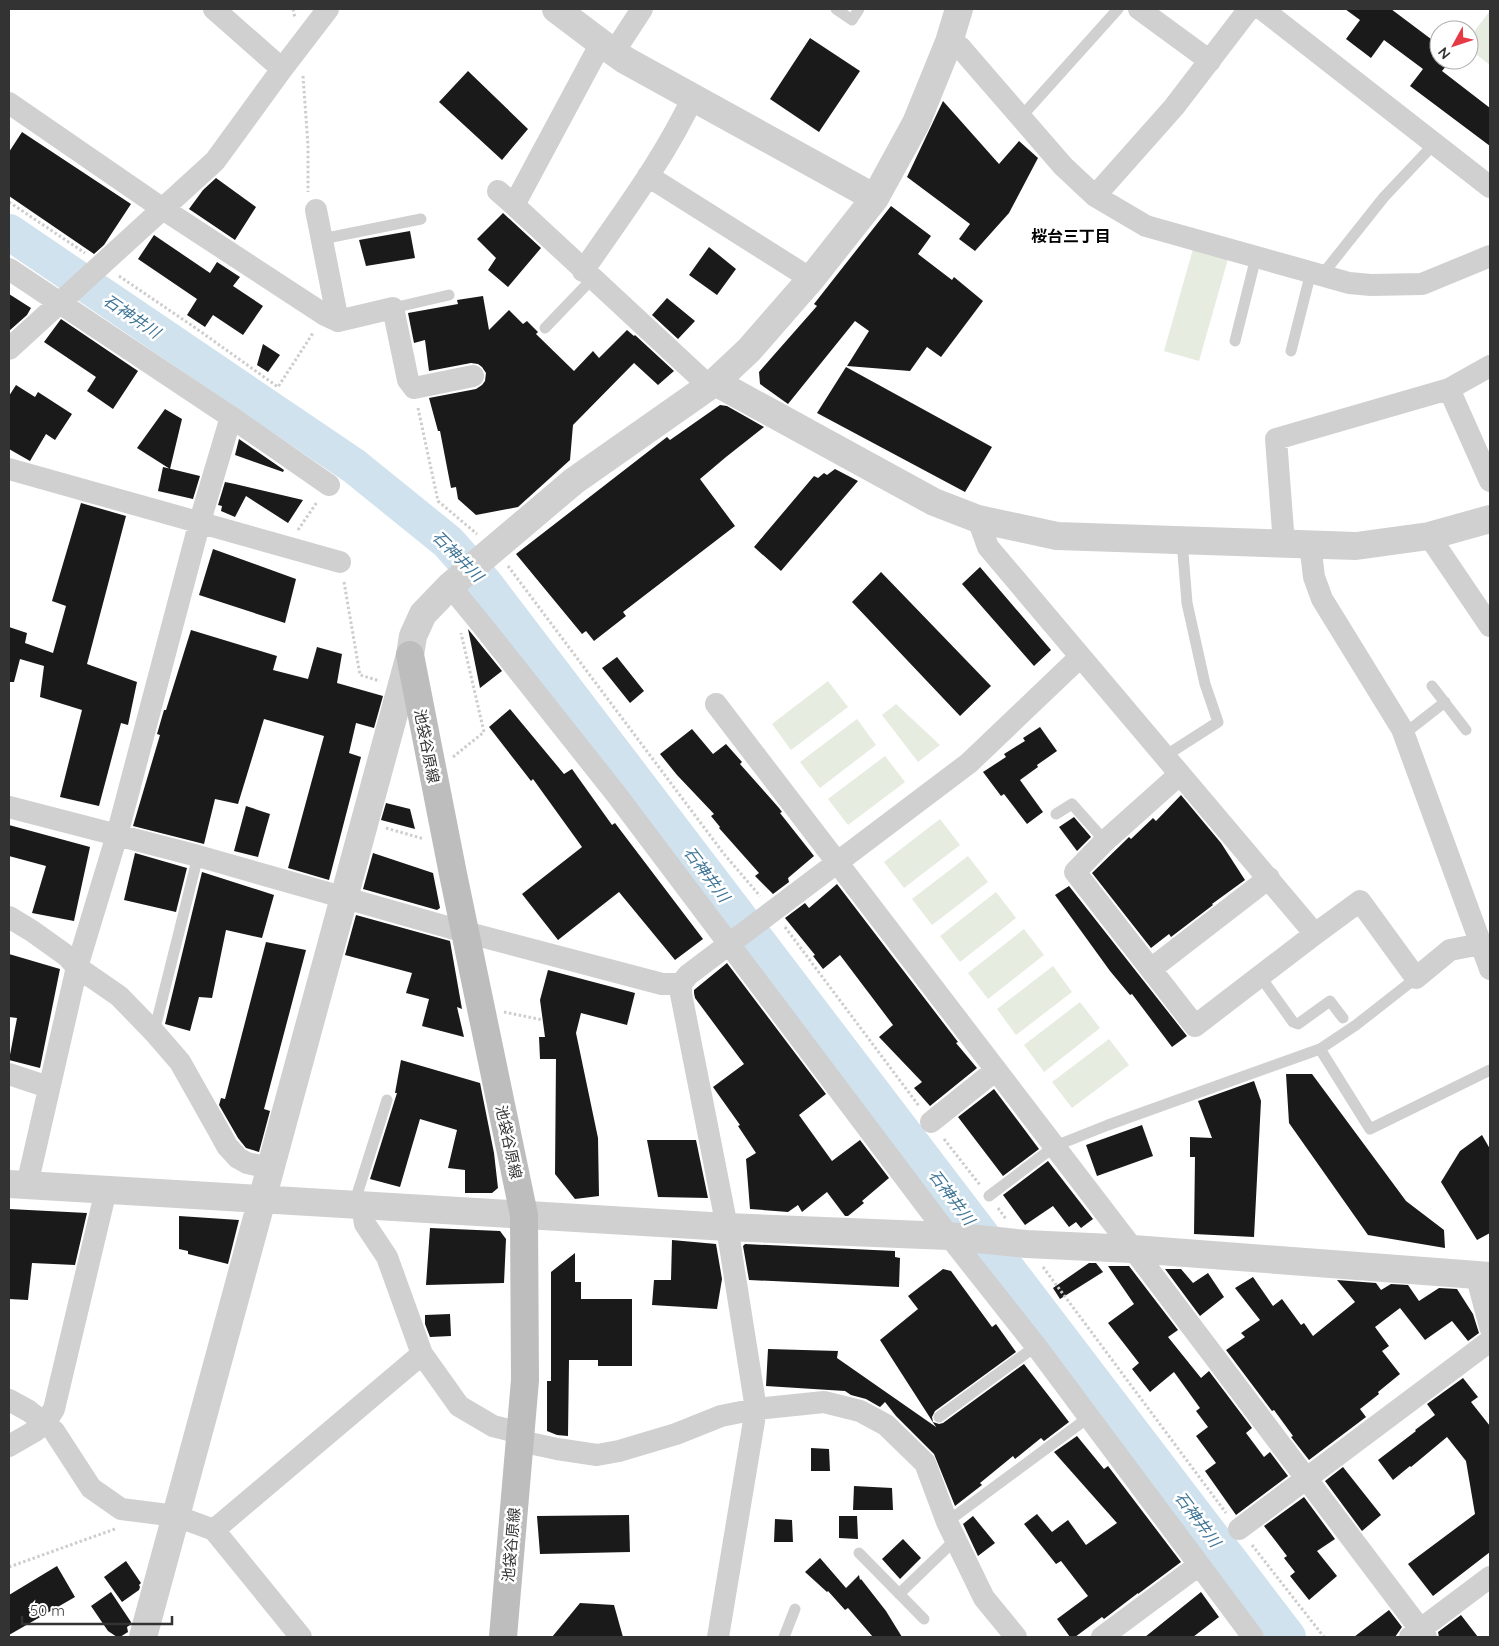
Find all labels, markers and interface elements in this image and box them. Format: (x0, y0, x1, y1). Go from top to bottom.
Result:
north arrow (1429, 20, 1479, 70)
text: N (1434, 44, 1454, 63)
district label: 桜台三丁目 (1031, 226, 1111, 246)
water label: 石神井川 (100, 290, 166, 343)
water label: 石神井川 (428, 526, 489, 587)
street label: 池袋谷原線 (411, 707, 443, 785)
water label: 石神井川 (680, 842, 735, 907)
street label: 池袋谷原線 (492, 1103, 526, 1181)
water label: 石神井川 (925, 1165, 980, 1230)
water label: 石神井川 (1171, 1487, 1226, 1552)
street label: 池袋谷原線 (498, 1507, 524, 1583)
scale bar (22, 1594, 172, 1626)
text: 50 m (30, 1601, 65, 1620)

